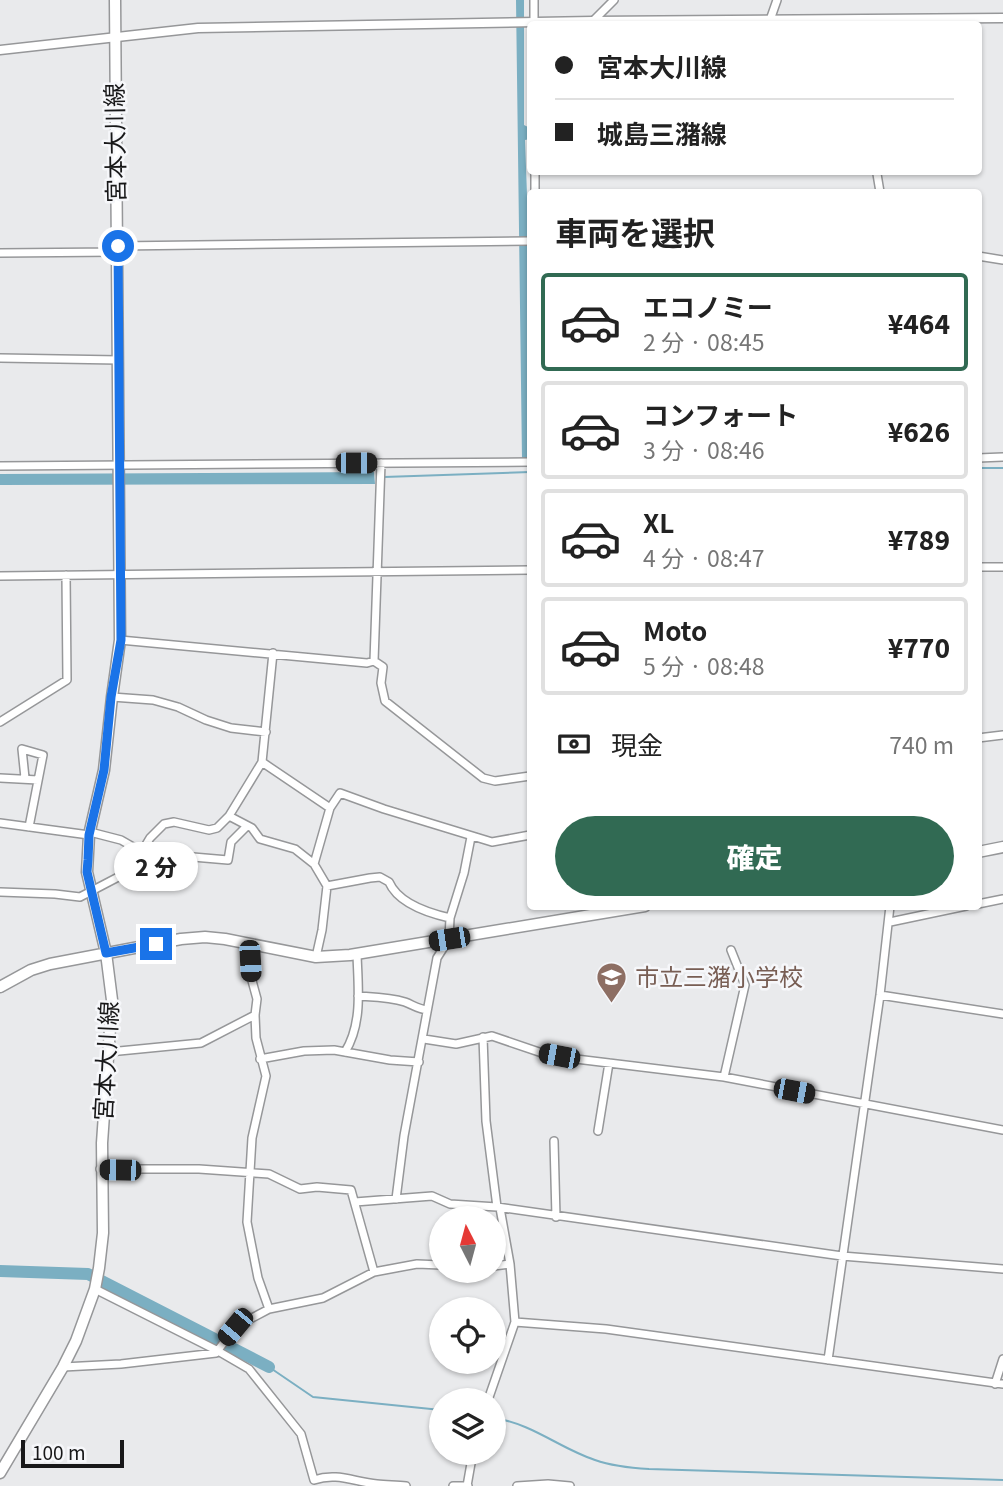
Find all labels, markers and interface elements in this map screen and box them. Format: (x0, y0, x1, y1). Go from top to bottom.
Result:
text: 宮本大川線 (597, 47, 727, 84)
street label: 宮本大川線 (95, 83, 132, 203)
text: 城島三潴線 (597, 114, 727, 151)
text: 車両を選択 (555, 208, 715, 254)
route start (102, 230, 134, 262)
text: エコノミー (643, 287, 773, 324)
icon: car (559, 291, 622, 354)
text: ¥464 (888, 304, 950, 341)
text: 2 分 · 08:45 (643, 324, 765, 358)
text: コンフォート (643, 395, 798, 432)
icon: car (559, 399, 622, 462)
text: ¥626 (888, 412, 950, 449)
text: 3 分 · 08:46 (643, 432, 765, 466)
car (336, 453, 378, 474)
text: XL (643, 503, 674, 540)
icon: car (559, 507, 622, 570)
text: ¥789 (888, 520, 950, 557)
text: 4 分 · 08:47 (643, 540, 765, 574)
text: Moto (643, 611, 707, 648)
icon: car (559, 615, 622, 678)
text: ¥770 (888, 628, 950, 665)
text: 5 分 · 08:48 (643, 648, 765, 682)
icon: cash (555, 725, 593, 763)
text: 現金 (611, 725, 663, 762)
text: 740 m (889, 727, 954, 761)
button: 確定 (555, 816, 954, 896)
callout: 2 分 (114, 842, 198, 892)
text: 2 分 (135, 849, 177, 883)
car (427, 925, 472, 953)
route end (140, 928, 172, 960)
car (239, 939, 262, 983)
place label: 市立三潴小学校 (635, 958, 803, 993)
school or university icon: 市立三潴小学校 (595, 961, 629, 1005)
street label: 宮本大川線 (84, 1000, 125, 1122)
car (537, 1042, 582, 1070)
car (772, 1077, 817, 1105)
car (99, 1159, 142, 1181)
north arrow (429, 1206, 506, 1283)
map controls (429, 1206, 506, 1465)
button: locate (429, 1297, 506, 1374)
car (214, 1304, 257, 1350)
button: layers (429, 1388, 506, 1465)
scale bar (21, 1437, 124, 1469)
text: 100 m (32, 1438, 86, 1465)

